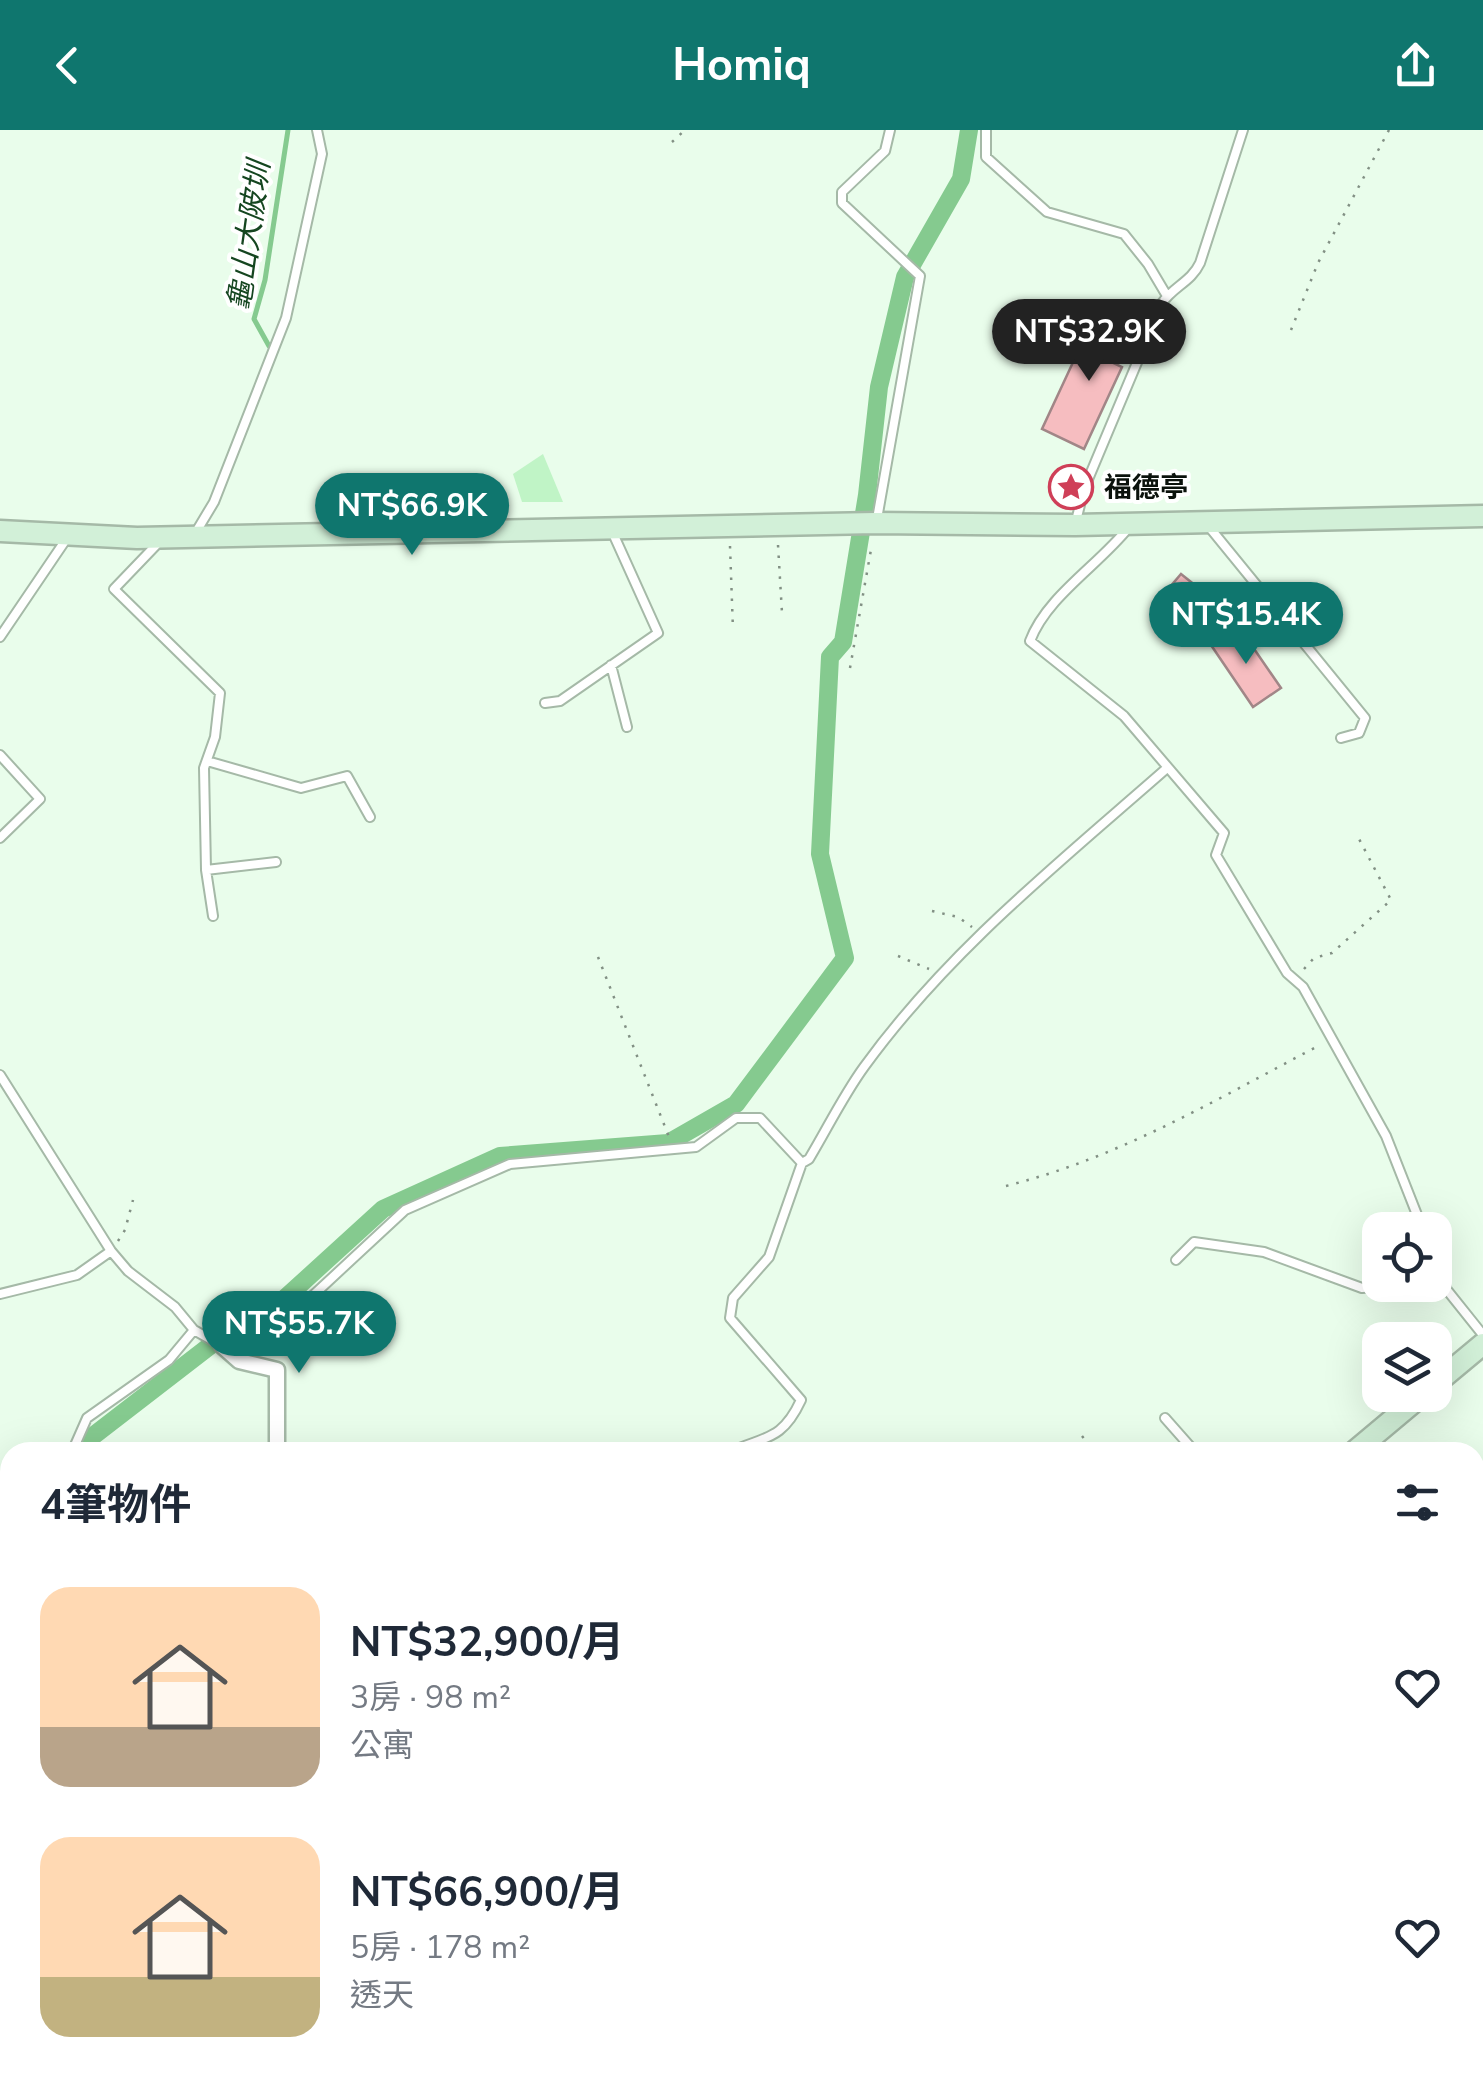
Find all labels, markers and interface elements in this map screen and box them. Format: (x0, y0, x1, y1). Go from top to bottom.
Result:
text: Homiq (672, 35, 811, 96)
icon: back (40, 38, 95, 93)
icon: share (1388, 38, 1443, 93)
water label: 龜山大陂圳 (219, 155, 281, 313)
pin: NT$32.9K (986, 299, 1192, 384)
text: NT$32.9K (1014, 310, 1164, 353)
place icon: 福德亭 (1048, 464, 1094, 510)
place label: 福德亭 (1104, 469, 1188, 507)
pin: NT$66.9K (309, 473, 515, 558)
text: NT$66.9K (337, 484, 487, 527)
pin: NT$15.4K (1143, 582, 1349, 667)
text: NT$15.4K (1171, 593, 1321, 636)
map controls (1362, 1212, 1452, 1412)
button: locate (1362, 1212, 1452, 1302)
pin: NT$55.7K (196, 1291, 402, 1376)
text: NT$55.7K (224, 1302, 374, 1345)
button: layers (1362, 1322, 1452, 1412)
icon: filters (1390, 1475, 1445, 1530)
text: 4筆物件 (40, 1477, 191, 1534)
text: NT$32,900/月 (350, 1614, 624, 1671)
icon: home (120, 1627, 240, 1747)
icon: heart (1390, 1660, 1445, 1715)
text: 3房 · 98 m² (350, 1676, 511, 1719)
text: 公寓 (350, 1724, 414, 1767)
text: NT$66,900/月 (350, 1864, 624, 1921)
icon: home (120, 1877, 240, 1997)
icon: heart (1390, 1910, 1445, 1965)
text: 5房 · 178 m² (350, 1926, 530, 1969)
text: 透天 (350, 1974, 414, 2017)

